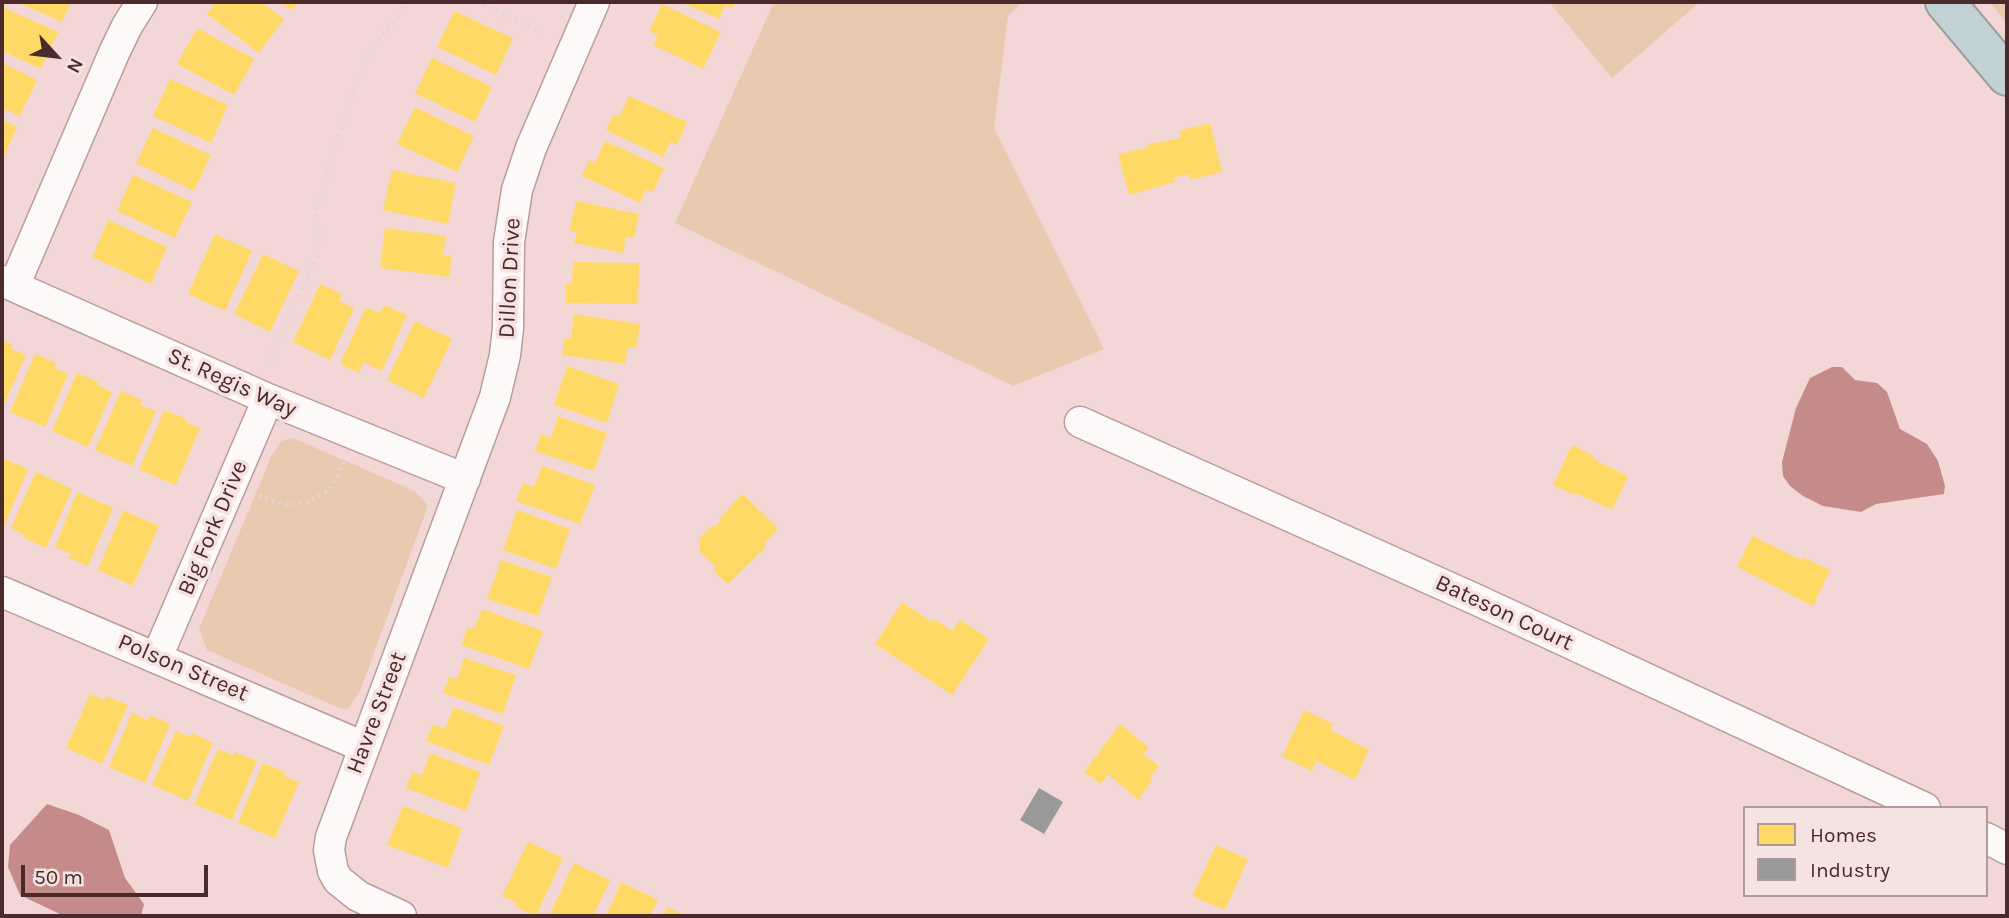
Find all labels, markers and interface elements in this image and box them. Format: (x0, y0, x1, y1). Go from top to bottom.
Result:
north arrow (21, 21, 91, 91)
text: N (62, 54, 88, 77)
street label: Dillon Drive (493, 217, 527, 339)
street label: St. Regis Way (163, 342, 301, 424)
street label: Big Fork Drive (172, 456, 254, 600)
street label: Bateson Court (1431, 569, 1577, 657)
street label: Polson Street (114, 628, 252, 708)
street label: Havre Street (341, 648, 413, 778)
legend (1743, 806, 1988, 897)
text: Homes (1810, 823, 1877, 847)
scale bar (24, 852, 212, 896)
text: Industry (1810, 858, 1890, 882)
text: 50 m (34, 865, 83, 889)

